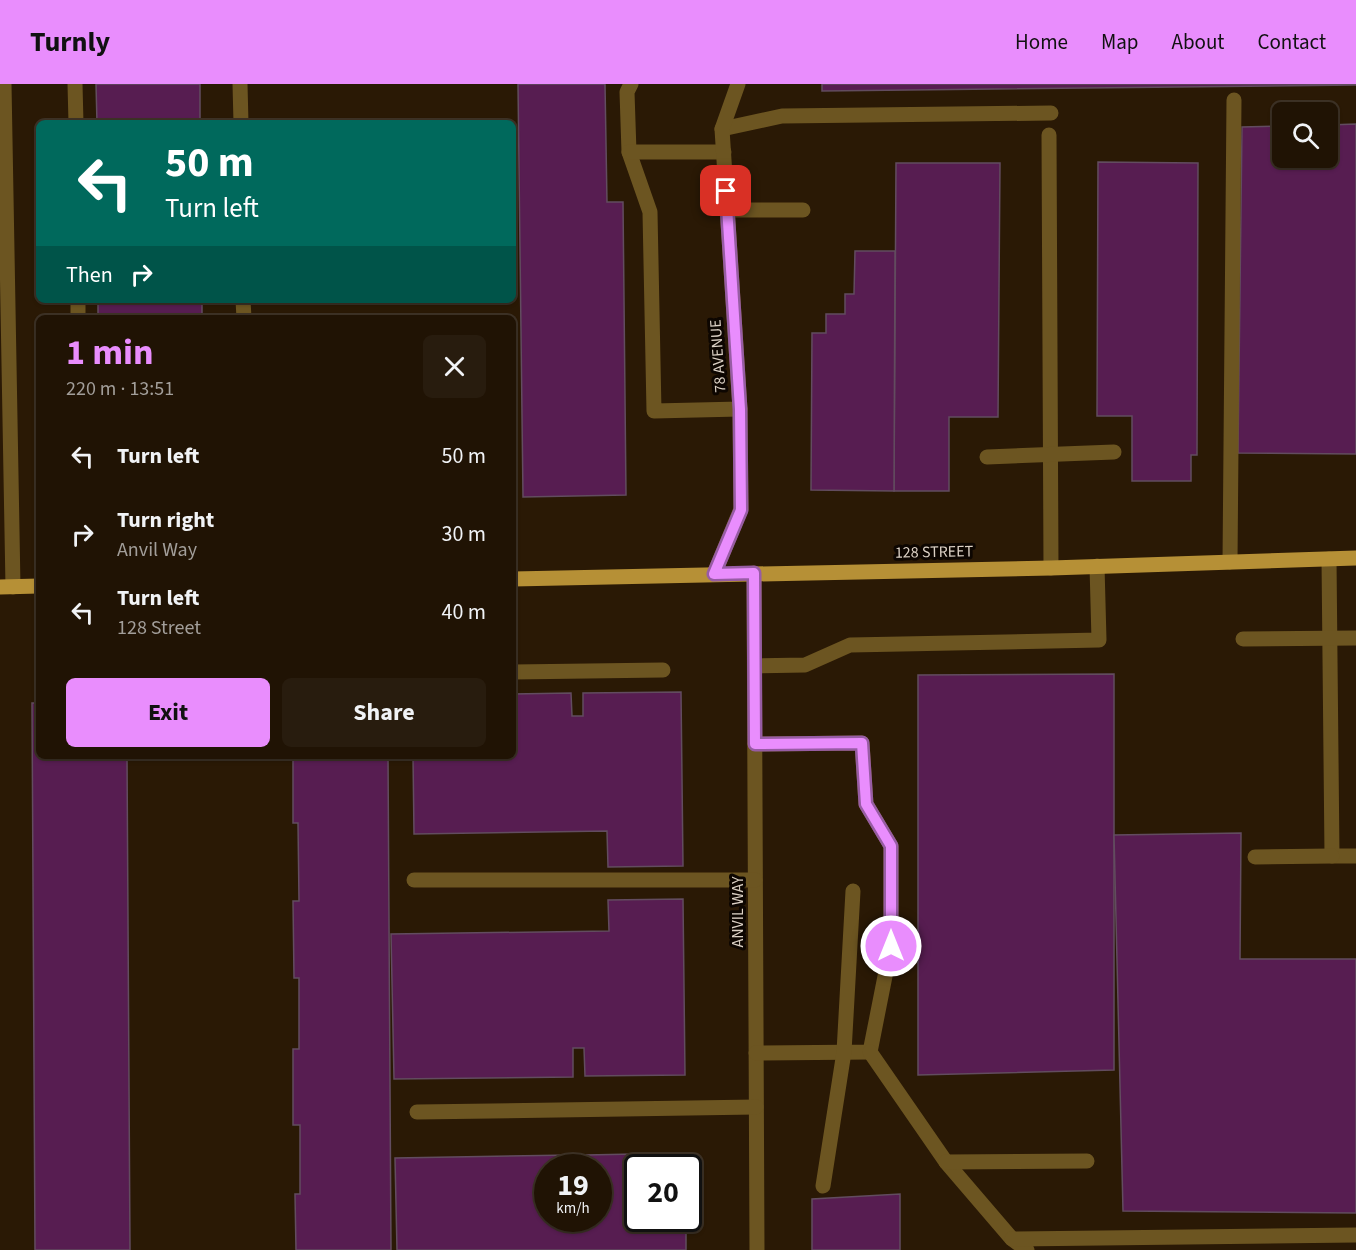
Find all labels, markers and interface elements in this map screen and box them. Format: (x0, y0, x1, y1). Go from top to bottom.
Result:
text: Turnly (30, 22, 110, 62)
text: Home (1015, 27, 1068, 57)
text: Map (1101, 27, 1139, 57)
text: About (1172, 27, 1224, 57)
text: Contact (1257, 27, 1326, 57)
map controls (1272, 102, 1338, 168)
button: search (1272, 102, 1338, 168)
text: 50 m (165, 133, 254, 193)
icon: left (66, 144, 144, 222)
pin (700, 165, 751, 216)
icon: arrive (709, 174, 742, 207)
text: Turn left (165, 189, 259, 228)
icon: right (125, 258, 158, 291)
text: Then (66, 259, 113, 291)
street label: 78 AVENUE (704, 319, 732, 393)
text: 1 min (66, 327, 154, 378)
button: close (423, 335, 486, 398)
text: 220 m · 13:51 (66, 375, 174, 403)
icon: left (66, 440, 99, 473)
text: Turn left (117, 440, 199, 472)
text: 50 m (441, 440, 486, 472)
text: Turn right (117, 504, 214, 536)
icon: right (66, 518, 99, 551)
text: 30 m (441, 518, 486, 550)
text: Anvil Way (117, 536, 197, 564)
street label: 128 STREET (895, 540, 974, 564)
text: Turn left (117, 582, 199, 614)
icon: left (66, 596, 99, 629)
text: 40 m (441, 596, 486, 628)
text: 128 Street (117, 614, 201, 642)
button: Exit (66, 678, 270, 747)
button: Share (282, 678, 486, 747)
street label: ANVIL WAY (727, 876, 749, 948)
position arrow (859, 914, 923, 978)
speed limit sign: 20 (624, 1154, 702, 1232)
text: 19 (557, 1164, 589, 1207)
text: km/h (556, 1198, 590, 1219)

